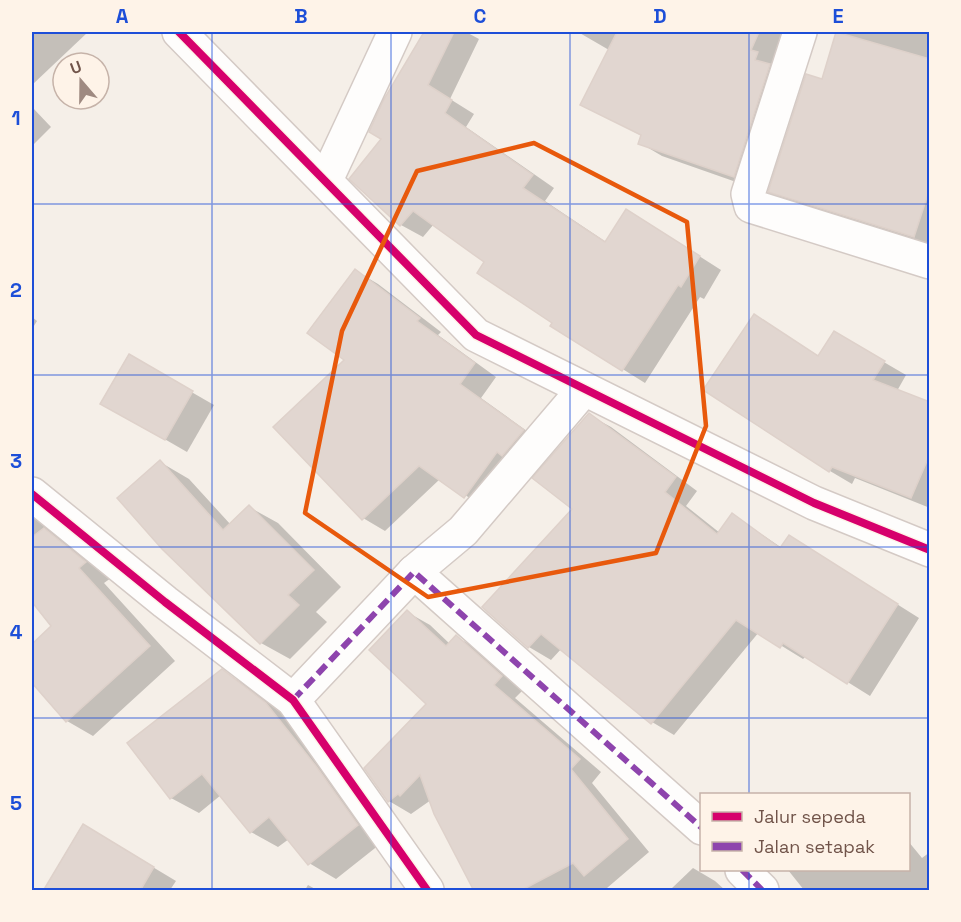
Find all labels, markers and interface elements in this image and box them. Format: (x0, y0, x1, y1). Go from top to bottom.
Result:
text: A (116, 3, 129, 29)
text: B (294, 3, 308, 29)
text: C (474, 3, 487, 29)
text: D (653, 3, 667, 29)
text: E (832, 3, 844, 29)
north arrow (51, 51, 111, 111)
text: U (67, 56, 85, 79)
text: 1 (11, 105, 21, 131)
text: 2 (10, 277, 22, 303)
text: 3 (10, 448, 22, 474)
text: 4 (10, 619, 23, 645)
text: 5 (10, 790, 22, 816)
legend (700, 793, 910, 871)
text: Jalur sepeda (754, 805, 866, 828)
text: Jalan setapak (754, 835, 875, 858)

